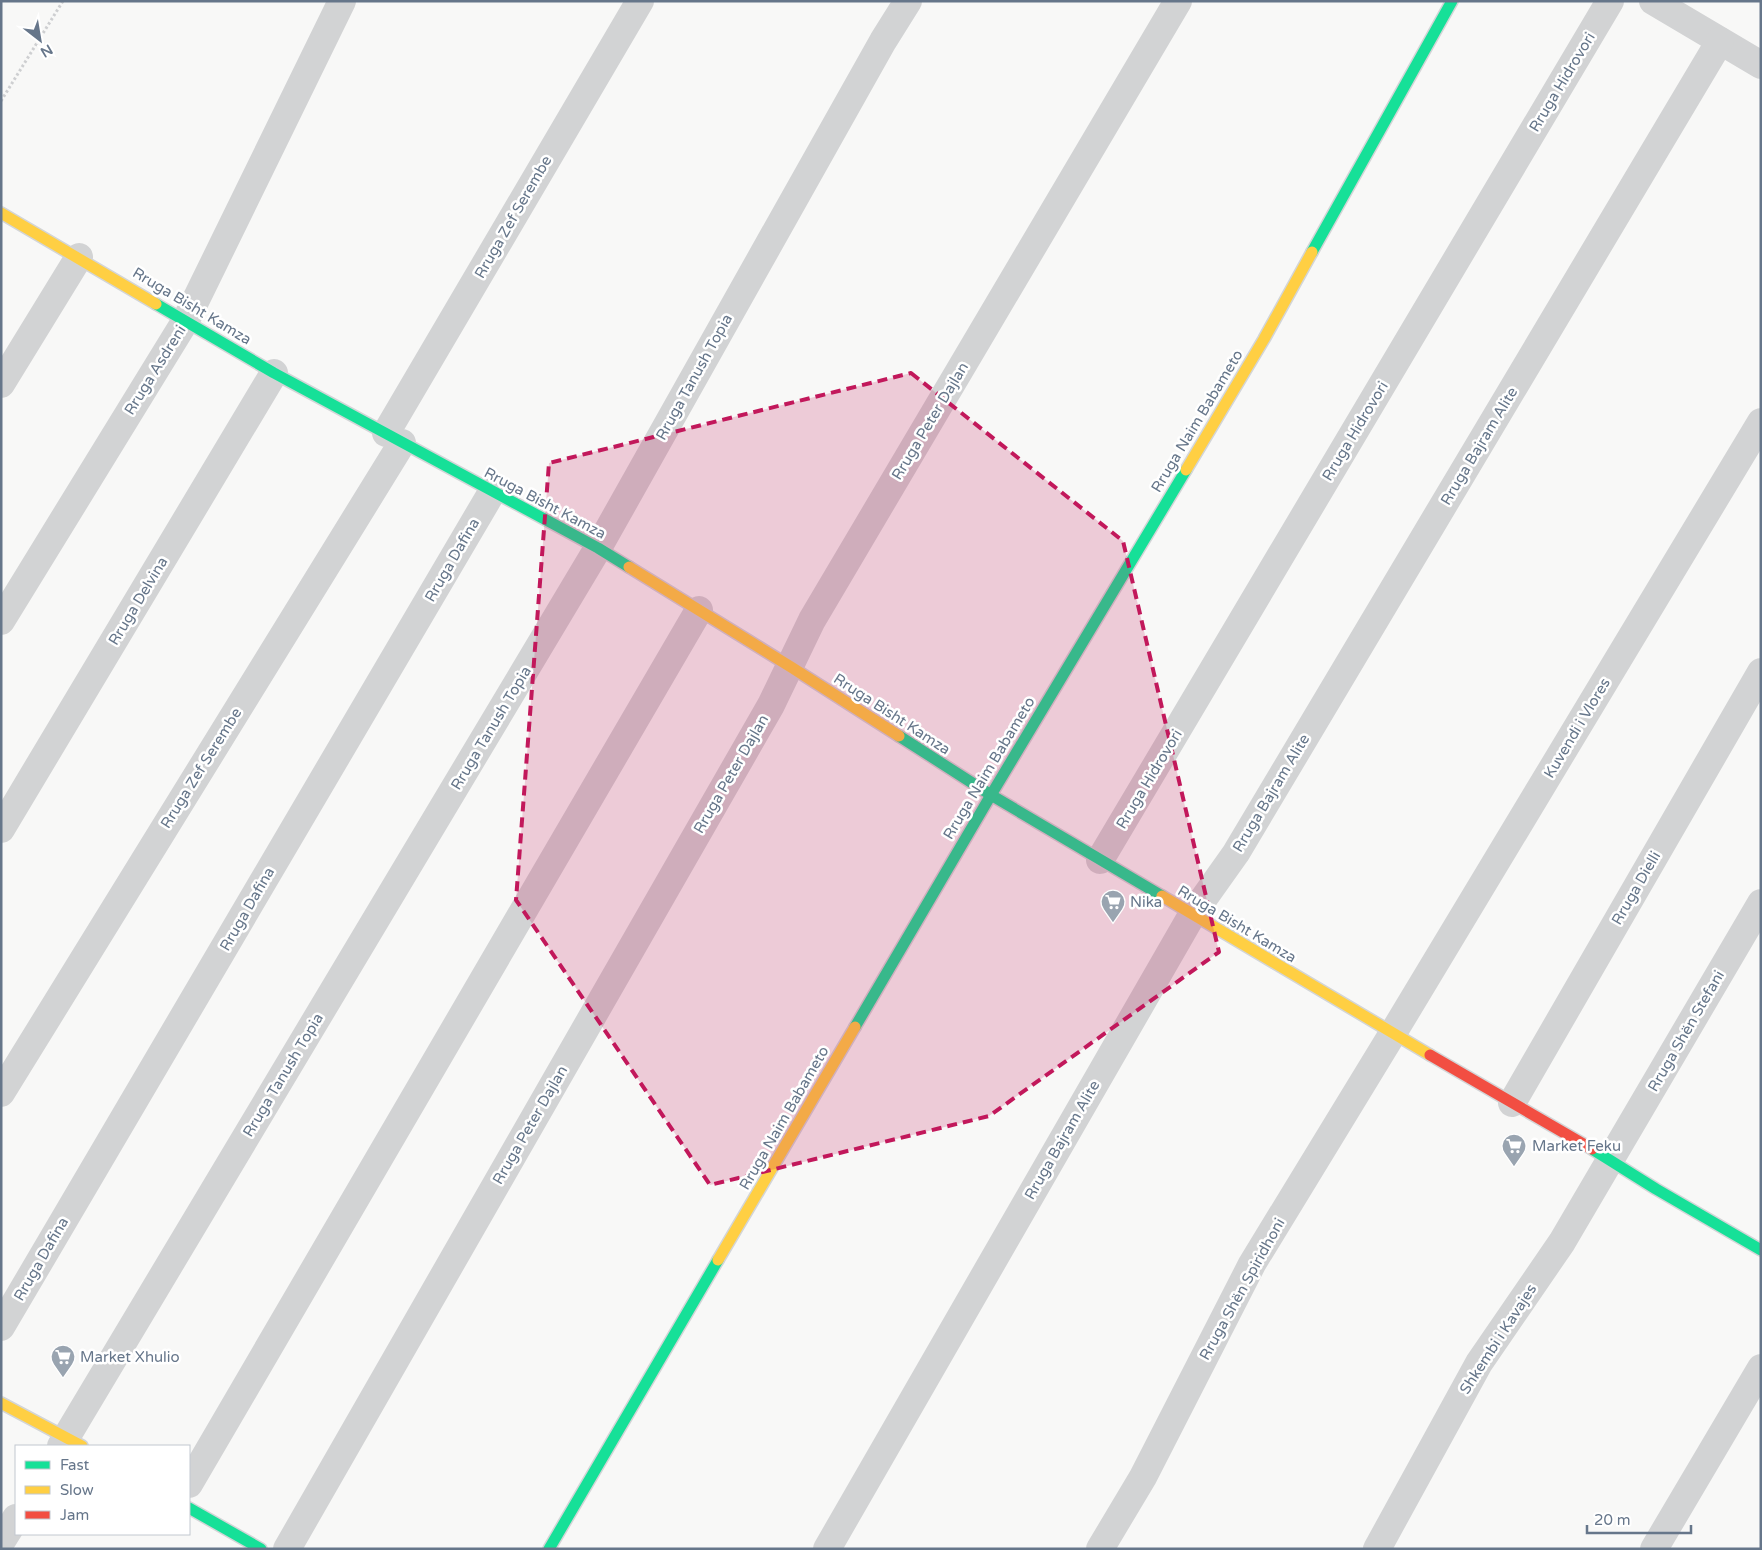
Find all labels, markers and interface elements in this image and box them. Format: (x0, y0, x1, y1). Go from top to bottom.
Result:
north arrow (15, 15, 65, 65)
street label: Rruga Hidrovori (1525, 29, 1599, 135)
text: N (37, 41, 56, 61)
street label: Rruga Zef Serembe (471, 153, 555, 281)
street label: Rruga Bisht Kamza (129, 263, 255, 349)
street label: Rruga Tanush Topia (652, 311, 736, 443)
street label: Rruga Asdreni (120, 322, 190, 418)
street label: Rruga Naim Babameto (1147, 347, 1247, 495)
street label: Rruga Peter Dajlan (888, 359, 972, 483)
street label: Rruga Hidrovori (1318, 378, 1392, 484)
street label: Rruga Bajram Alite (1437, 384, 1521, 508)
street label: Rruga Bisht Kamza (481, 463, 609, 543)
street label: Rruga Dafina (421, 515, 483, 605)
street label: Rruga Delvina (105, 554, 171, 648)
street label: Rruga Tanush Topia (447, 663, 535, 793)
street label: Rruga Bisht Kamza (830, 670, 954, 758)
street label: Kuvendi i Vlores (1540, 675, 1614, 781)
street label: Rruga Naim Babameto (939, 694, 1039, 842)
street label: Rruga Zef Serembe (157, 704, 245, 832)
street label: Rruga Peter Dajlan (690, 711, 772, 837)
street label: Rruga Hidrovori (1112, 726, 1186, 832)
street label: Rruga Bajram Alite (1229, 731, 1313, 855)
street label: Rruga Dielli (1608, 848, 1664, 928)
street label: Rruga Dafina (216, 864, 278, 954)
street label: Rruga Bisht Kamza (1174, 881, 1300, 967)
supermarket icon: Nika (1100, 889, 1126, 923)
place label: Nika (1130, 893, 1162, 911)
street label: Rruga Shën Stefani (1644, 967, 1728, 1095)
street label: Rruga Tanush Topia (239, 1010, 327, 1140)
street label: Rruga Naim Babameto (735, 1043, 833, 1193)
street label: Rruga Peter Dajlan (489, 1062, 571, 1188)
street label: Rruga Bajram Alite (1021, 1077, 1103, 1203)
supermarket icon: Market Feku (1501, 1133, 1527, 1167)
place label: Market Feku (1532, 1137, 1621, 1155)
street label: Rruga Dafina (10, 1214, 72, 1304)
street label: Rruga Shën Spiridhoni (1195, 1215, 1289, 1363)
street label: Shkembi i Kavajes (1456, 1281, 1540, 1397)
supermarket icon: Market Xhulio (50, 1344, 76, 1378)
place label: Market Xhulio (80, 1348, 180, 1366)
legend (15, 1445, 190, 1535)
text: Fast (60, 1456, 90, 1474)
text: Slow (60, 1481, 94, 1499)
scale bar (1587, 1502, 1691, 1534)
text: Jam (60, 1506, 89, 1524)
text: 20 m (1594, 1511, 1631, 1529)

